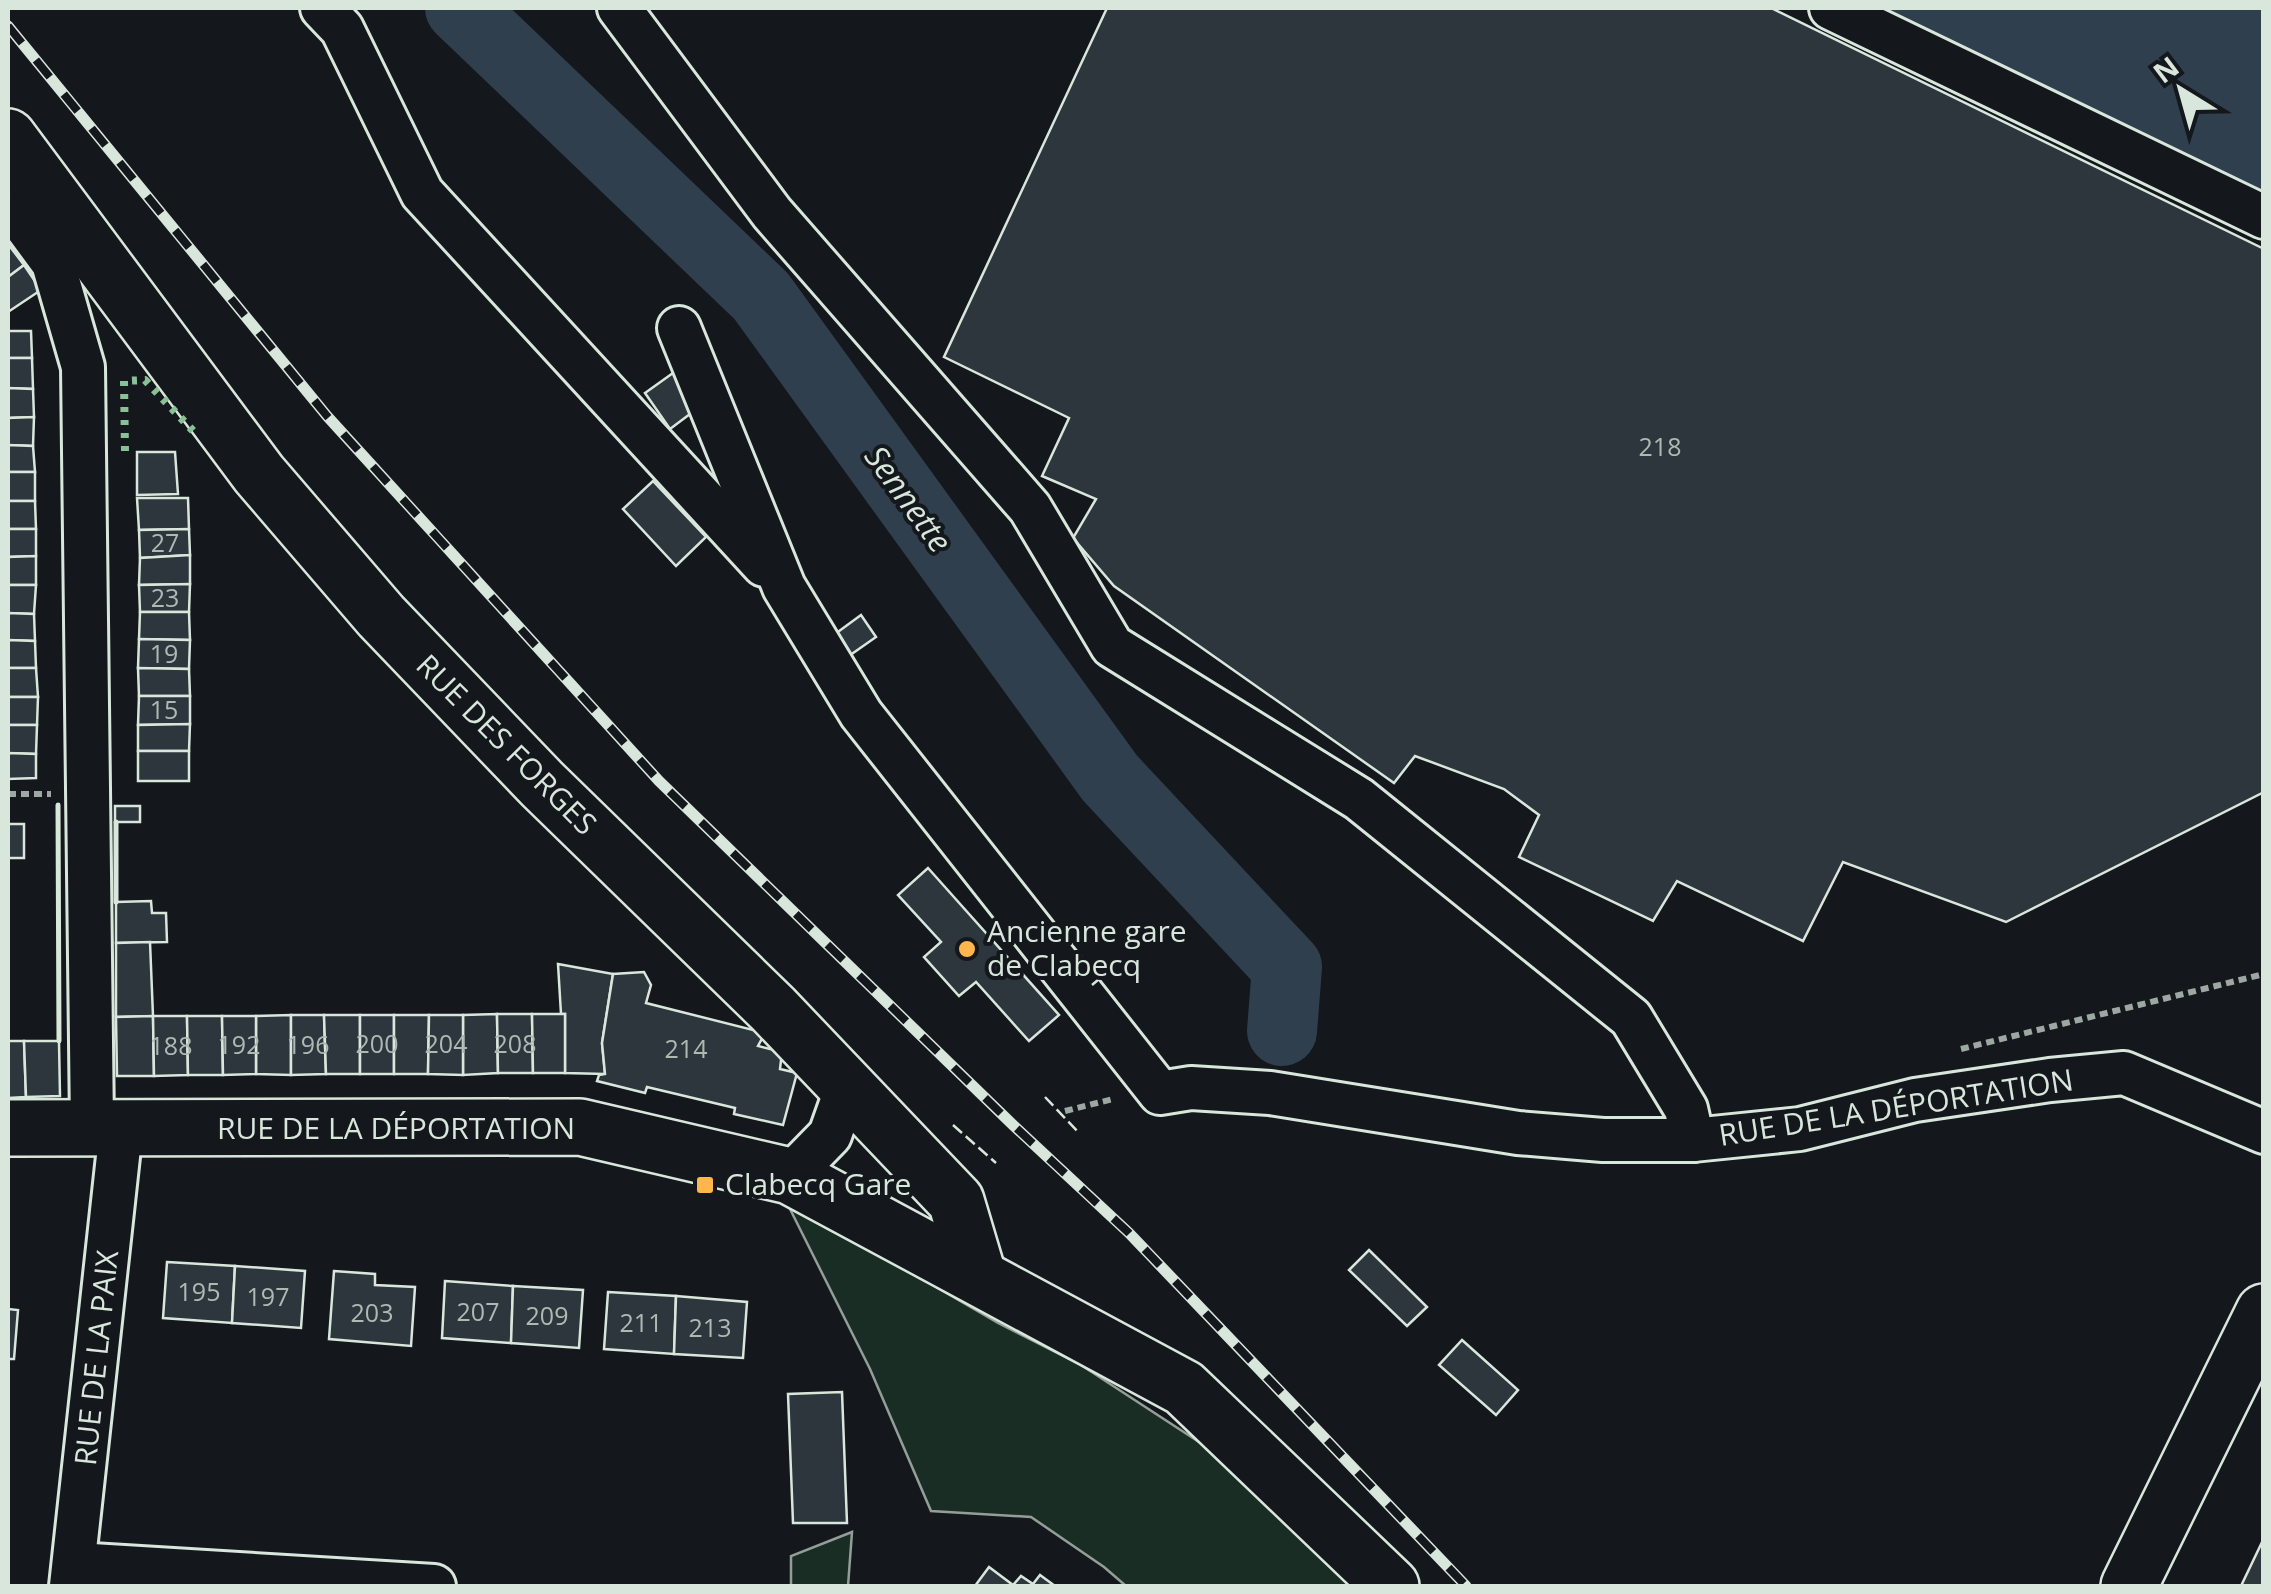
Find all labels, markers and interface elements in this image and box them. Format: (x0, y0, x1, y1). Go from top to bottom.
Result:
north arrow (2131, 40, 2231, 140)
text: N (2145, 47, 2186, 91)
house number: 218 (1639, 429, 1681, 463)
water label: Sennette (856, 436, 962, 560)
house number: 27 (151, 525, 179, 559)
house number: 23 (151, 580, 179, 614)
house number: 19 (150, 636, 178, 670)
street label: RUE DES FORGES (408, 645, 606, 843)
house number: 15 (150, 692, 178, 726)
place label: Ancienne gare de Clabecq (987, 910, 1187, 985)
marker: Ancienne gare de Clabecq (956, 938, 978, 960)
house number: 200 (356, 1026, 398, 1060)
house number: 204 (425, 1026, 467, 1060)
house number: 208 (494, 1026, 536, 1060)
house number: 192 (218, 1027, 260, 1061)
house number: 196 (287, 1027, 329, 1061)
house number: 188 (150, 1028, 192, 1062)
house number: 214 (665, 1031, 707, 1065)
street label: RUE DE LA DÉPORTATION (1716, 1058, 2076, 1155)
street label: RUE DE LA DÉPORTATION (217, 1107, 575, 1148)
place label: Clabecq Gare (725, 1163, 911, 1204)
marker: Clabecq Gare (694, 1174, 716, 1196)
street label: RUE DE LA PAIX (64, 1248, 127, 1468)
house number: 195 (178, 1274, 220, 1308)
house number: 197 (247, 1279, 289, 1313)
house number: 207 (457, 1294, 499, 1328)
house number: 203 (351, 1295, 393, 1329)
house number: 209 (526, 1298, 568, 1332)
house number: 211 (620, 1305, 662, 1339)
house number: 213 (689, 1310, 731, 1344)

